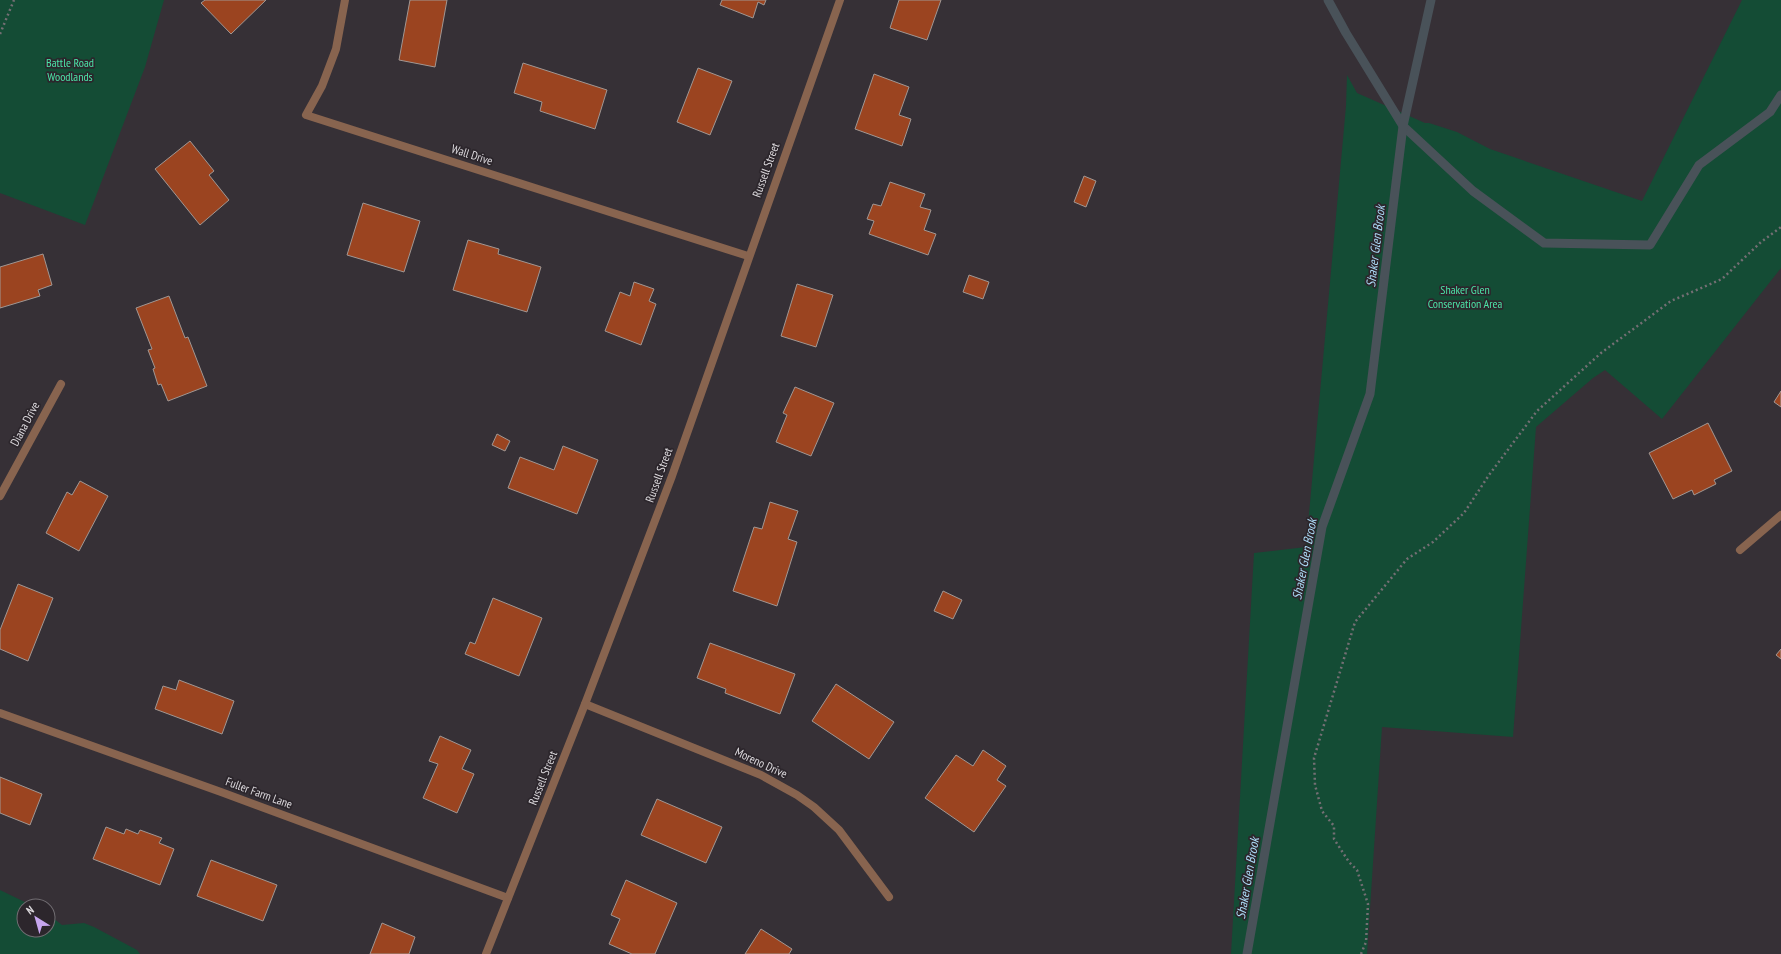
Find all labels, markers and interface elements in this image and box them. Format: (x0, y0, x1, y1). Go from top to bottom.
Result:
park label: Battle Road Woodlands (46, 55, 94, 84)
street label: Russell Street (749, 140, 783, 199)
street label: Wall Drive (450, 141, 495, 168)
water label: Shaker Glen Brook (1362, 202, 1389, 288)
park label: Shaker Glen Conservation Area (1428, 282, 1503, 311)
street label: Diana Drive (7, 399, 42, 449)
street label: Russell Street (642, 445, 676, 504)
water label: Shaker Glen Brook (1288, 515, 1321, 601)
street label: Moreno Drive (733, 744, 790, 781)
street label: Russell Street (525, 748, 560, 807)
street label: Fuller Farm Lane (224, 774, 295, 812)
water label: Shaker Glen Brook (1232, 834, 1263, 920)
north arrow (16, 898, 56, 938)
text: N (23, 903, 37, 917)

